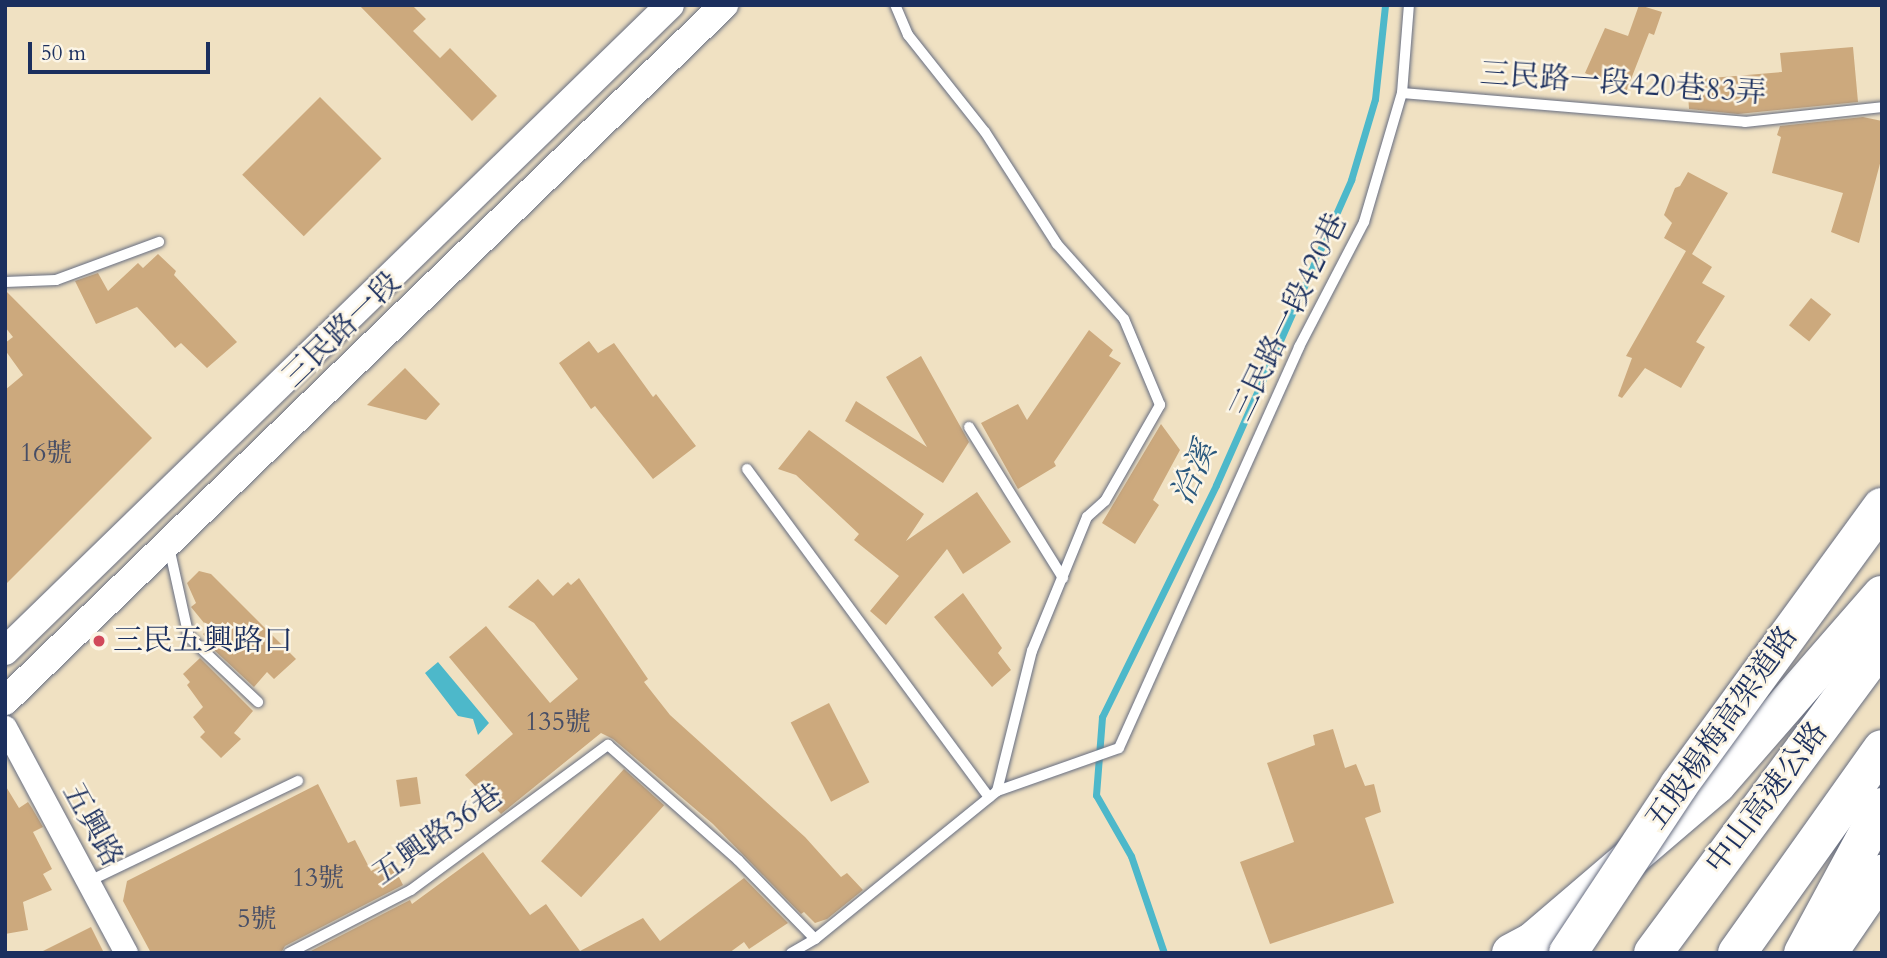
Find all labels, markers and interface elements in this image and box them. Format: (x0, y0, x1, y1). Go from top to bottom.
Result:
scale bar (32, 28, 214, 72)
text: 50 m (41, 39, 86, 68)
street label: 三民路一段420巷83弄 (1479, 56, 1767, 112)
street label: 三民路一段420巷 (1223, 208, 1355, 426)
street label: 三民路一段 (276, 265, 408, 395)
water label: 洽溪 (1163, 436, 1225, 510)
house number: 16號 (20, 437, 72, 469)
street label: 五股楊梅高架道路 (1638, 619, 1806, 837)
place label: 三民五興路口 (113, 623, 293, 659)
marker: 三民五興路口 (91, 633, 107, 649)
house number: 135號 (525, 706, 591, 738)
street label: 中山高速公路 (1698, 715, 1836, 881)
street label: 五興路 (54, 777, 130, 873)
street label: 五興路36巷 (366, 777, 510, 893)
house number: 13號 (292, 862, 344, 894)
house number: 5號 (237, 903, 277, 935)

